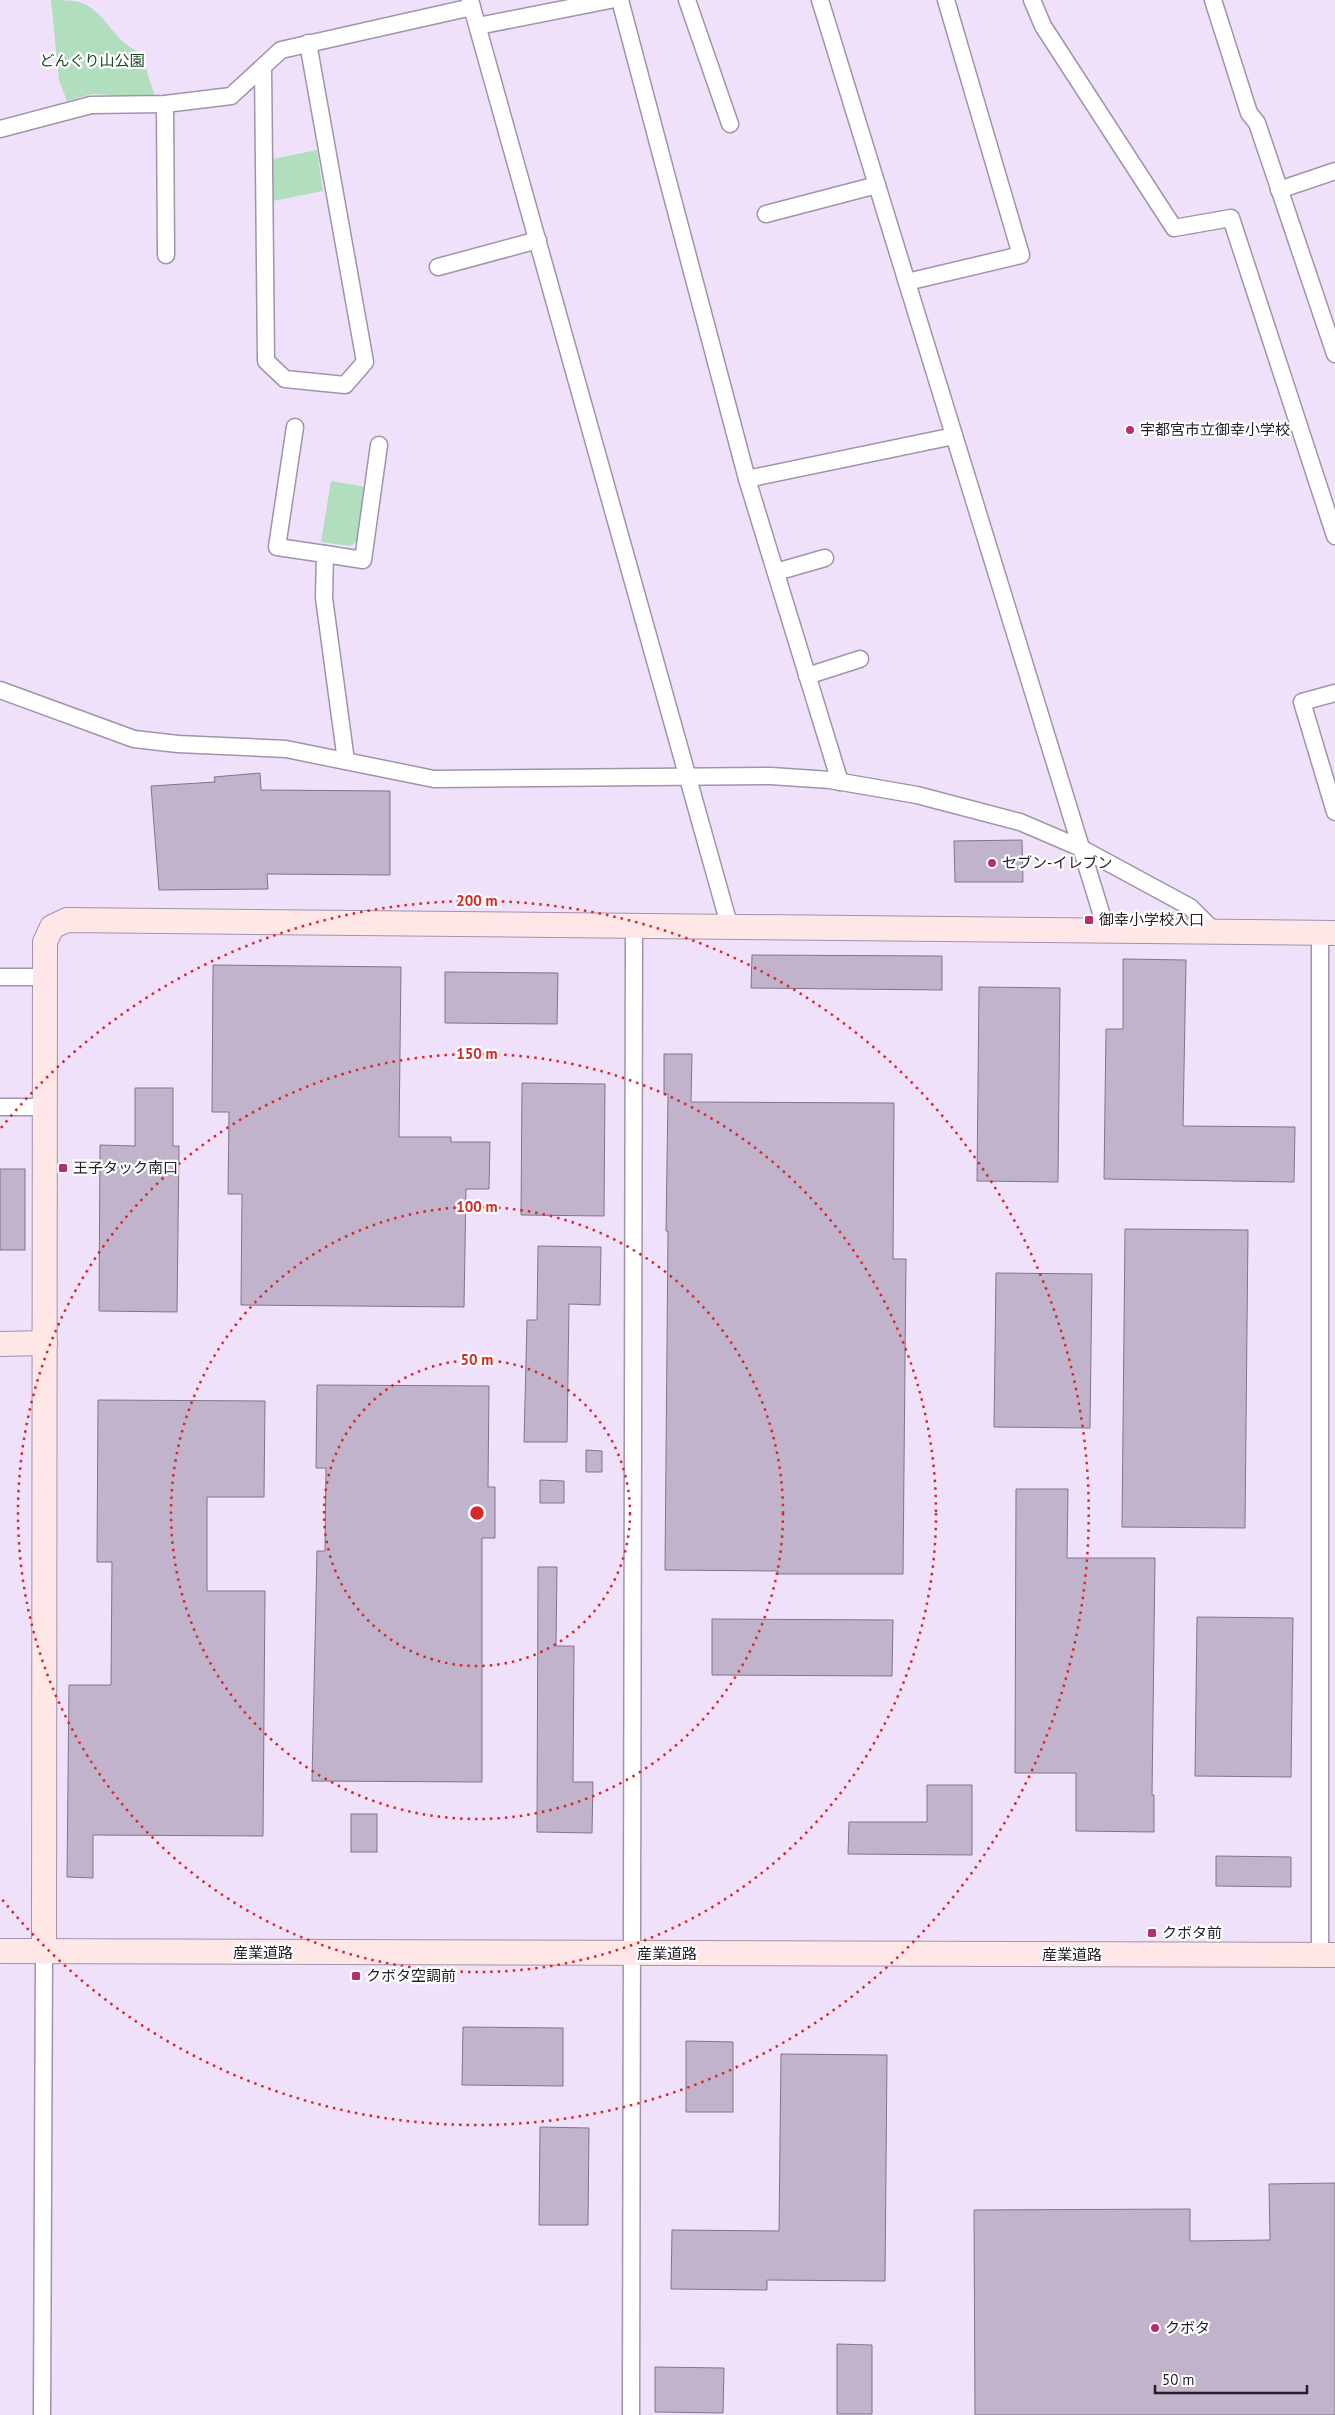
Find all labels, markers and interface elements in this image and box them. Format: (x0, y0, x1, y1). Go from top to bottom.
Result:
park label: どんぐり山公園 (39, 51, 145, 70)
place label: 宇都宮市立御幸小学校 (1140, 420, 1290, 439)
marker: 宇都宮市立御幸小学校 (1124, 424, 1136, 436)
place label: セブン-イレブン (1002, 853, 1112, 872)
marker: セブン-イレブン (986, 857, 998, 869)
text: 200 m (456, 891, 498, 910)
place label: 御幸小学校入口 (1099, 910, 1204, 929)
marker: 御幸小学校入口 (1083, 914, 1095, 926)
text: 150 m (456, 1044, 498, 1063)
place label: 王子タック南口 (73, 1158, 178, 1177)
marker: 王子タック南口 (57, 1162, 69, 1174)
text: 100 m (456, 1197, 498, 1216)
text: 50 m (461, 1350, 493, 1369)
centre of rings (468, 1504, 486, 1522)
place label: クボタ前 (1162, 1923, 1222, 1942)
marker: クボタ前 (1146, 1927, 1158, 1939)
street label: 産業道路 (233, 1943, 293, 1962)
street label: 産業道路 (637, 1944, 697, 1963)
street label: 産業道路 (1042, 1945, 1102, 1964)
place label: クボタ空調前 (366, 1966, 456, 1985)
marker: クボタ空調前 (350, 1970, 362, 1982)
place label: クボタ (1165, 2318, 1210, 2337)
marker: クボタ (1149, 2322, 1161, 2334)
scale bar (1155, 2362, 1308, 2394)
text: 50 m (1162, 2370, 1195, 2389)

